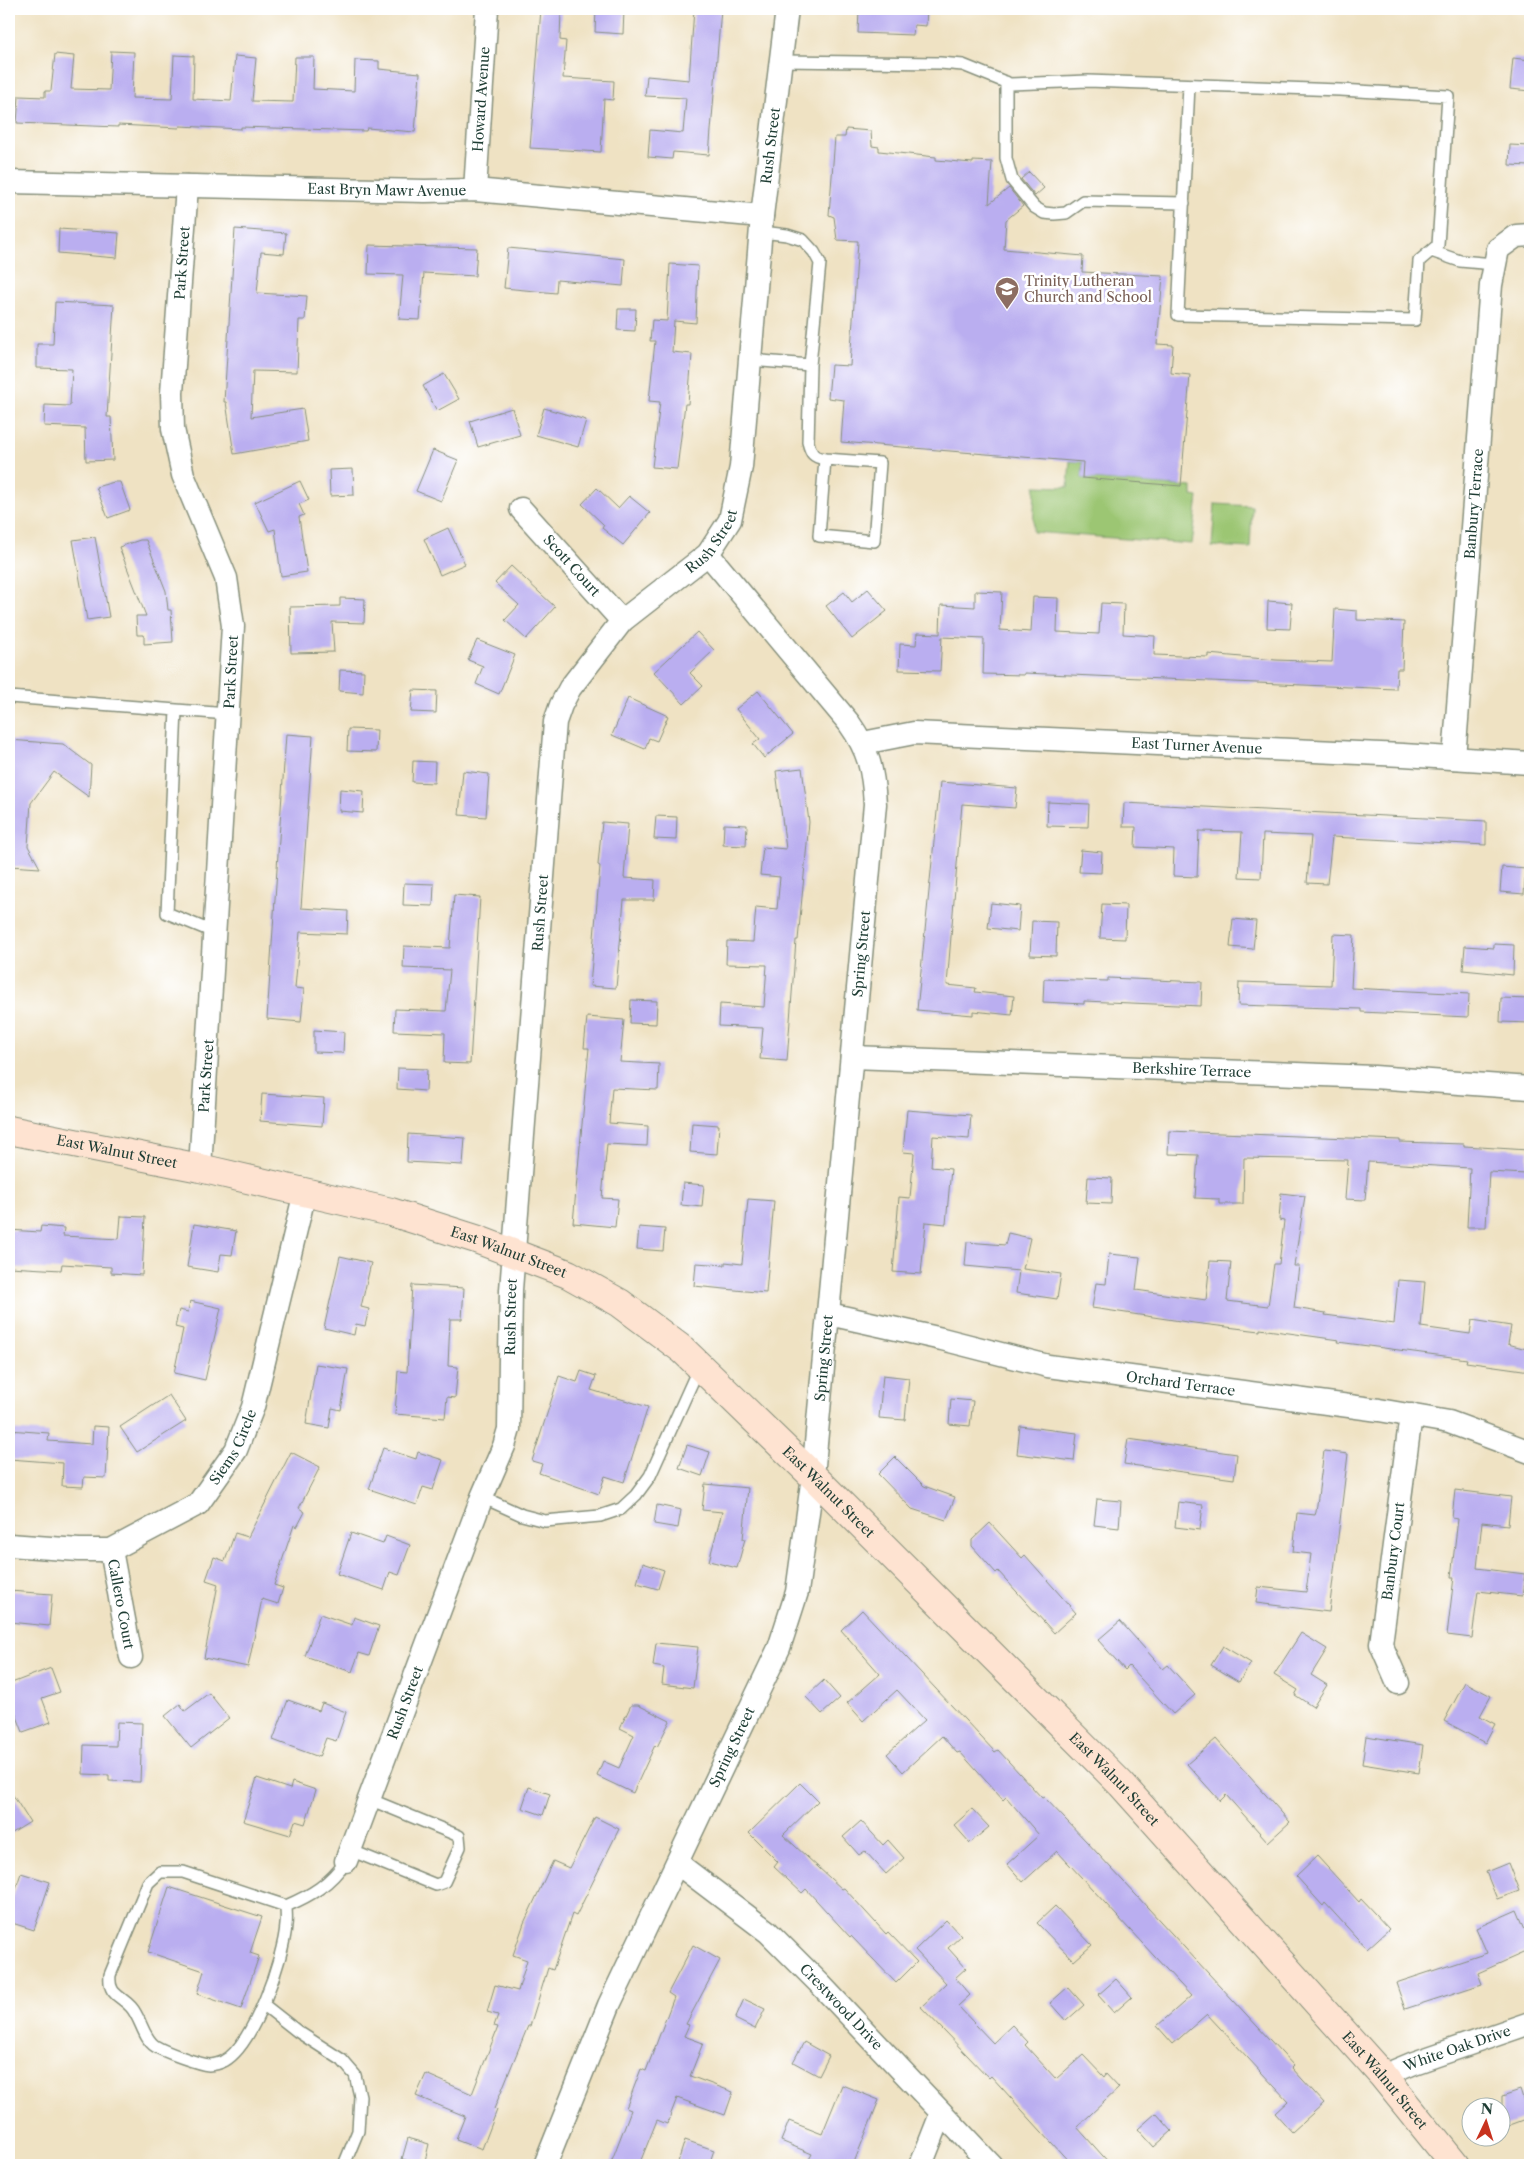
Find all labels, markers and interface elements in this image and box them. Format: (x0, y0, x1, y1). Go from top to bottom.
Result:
street label: Howard Avenue (469, 46, 494, 153)
street label: Rush Street (757, 106, 784, 185)
street label: East Bryn Mawr Avenue (307, 179, 467, 200)
street label: Park Street (170, 226, 194, 300)
place label: Trinity Lutheran Church and School (1024, 272, 1152, 306)
school or university icon: Trinity Lutheran Church and School (994, 276, 1020, 310)
street label: Banbury Terrace (1461, 448, 1487, 560)
street label: Rush Street (682, 508, 741, 577)
street label: Scott Court (539, 531, 604, 600)
street label: Park Street (220, 635, 242, 709)
street label: East Turner Avenue (1131, 734, 1263, 758)
street label: Rush Street (528, 874, 552, 952)
street label: Spring Street (848, 910, 874, 998)
street label: Park Street (194, 1039, 218, 1113)
street label: Berkshire Terrace (1132, 1059, 1252, 1081)
street label: East Walnut Street (55, 1131, 179, 1172)
street label: East Walnut Street (448, 1222, 569, 1282)
street label: Rush Street (501, 1278, 521, 1356)
street label: Spring Street (811, 1314, 837, 1402)
street label: Orchard Terrace (1125, 1367, 1237, 1400)
street label: Siems Circle (205, 1406, 260, 1488)
street label: East Walnut Street (779, 1442, 879, 1542)
street label: Banbury Court (1378, 1501, 1408, 1602)
street label: Callero Court (104, 1558, 138, 1651)
street label: Rush Street (383, 1663, 427, 1742)
street label: Spring Street (705, 1704, 759, 1790)
street label: East Walnut Street (1066, 1729, 1163, 1830)
street label: Crestwood Drive (796, 1960, 887, 2054)
street label: White Oak Drive (1400, 2021, 1513, 2076)
street label: East Walnut Street (1338, 2028, 1431, 2133)
north arrow (1462, 2096, 1512, 2146)
text: N (1480, 2100, 1494, 2118)

